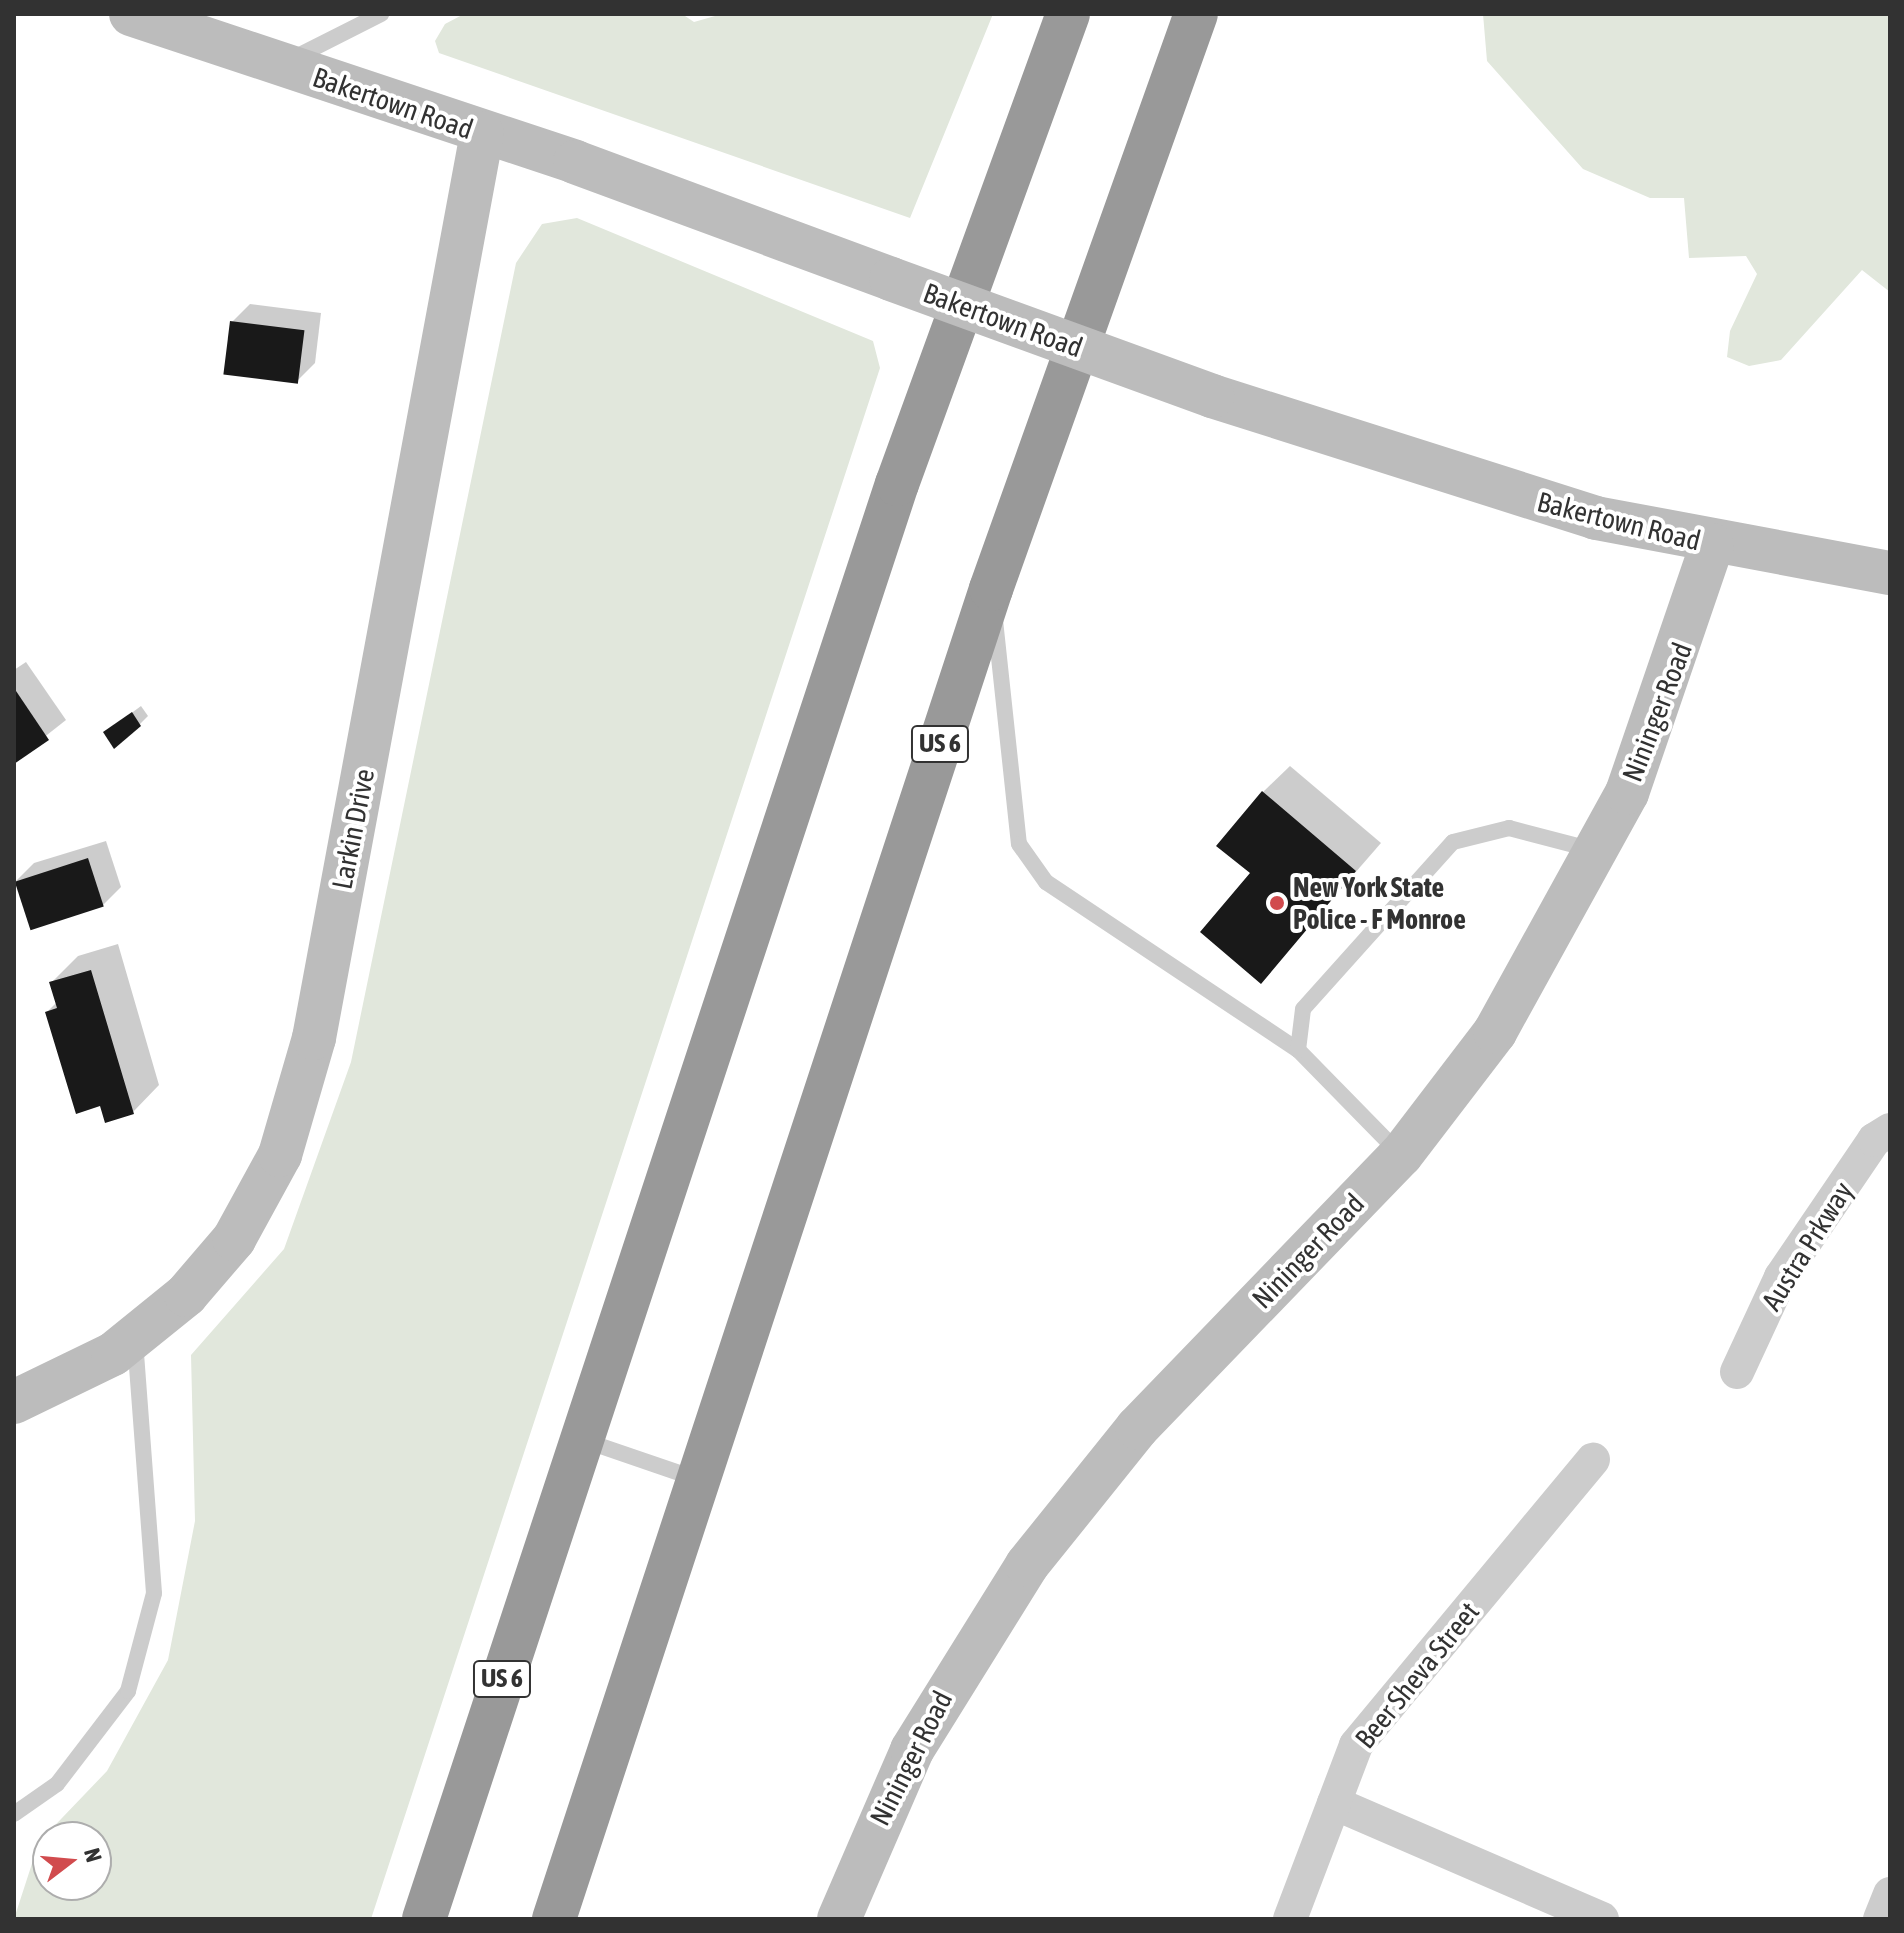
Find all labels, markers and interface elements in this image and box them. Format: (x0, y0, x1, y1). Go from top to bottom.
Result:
street label: Bakertown Road (309, 60, 477, 146)
street label: Bakertown Road (919, 276, 1087, 364)
street label: Bakertown Road (1534, 484, 1704, 558)
street label: Nininger Road (1615, 638, 1699, 786)
road number: US 6 (910, 722, 970, 766)
street label: Larkin Drive (325, 766, 381, 892)
place label: New York State Police - F Monroe (1293, 870, 1466, 936)
marker: New York State Police - F Monroe (1268, 894, 1286, 912)
street label: Austra Prkway (1754, 1176, 1860, 1316)
street label: Nininger Road (1245, 1187, 1371, 1315)
street label: Beer Sheva Street (1348, 1595, 1486, 1755)
road number: US 6 (472, 1657, 532, 1701)
street label: Nininger Road (863, 1685, 959, 1831)
north arrow (32, 1821, 112, 1901)
text: N (79, 1845, 107, 1865)

